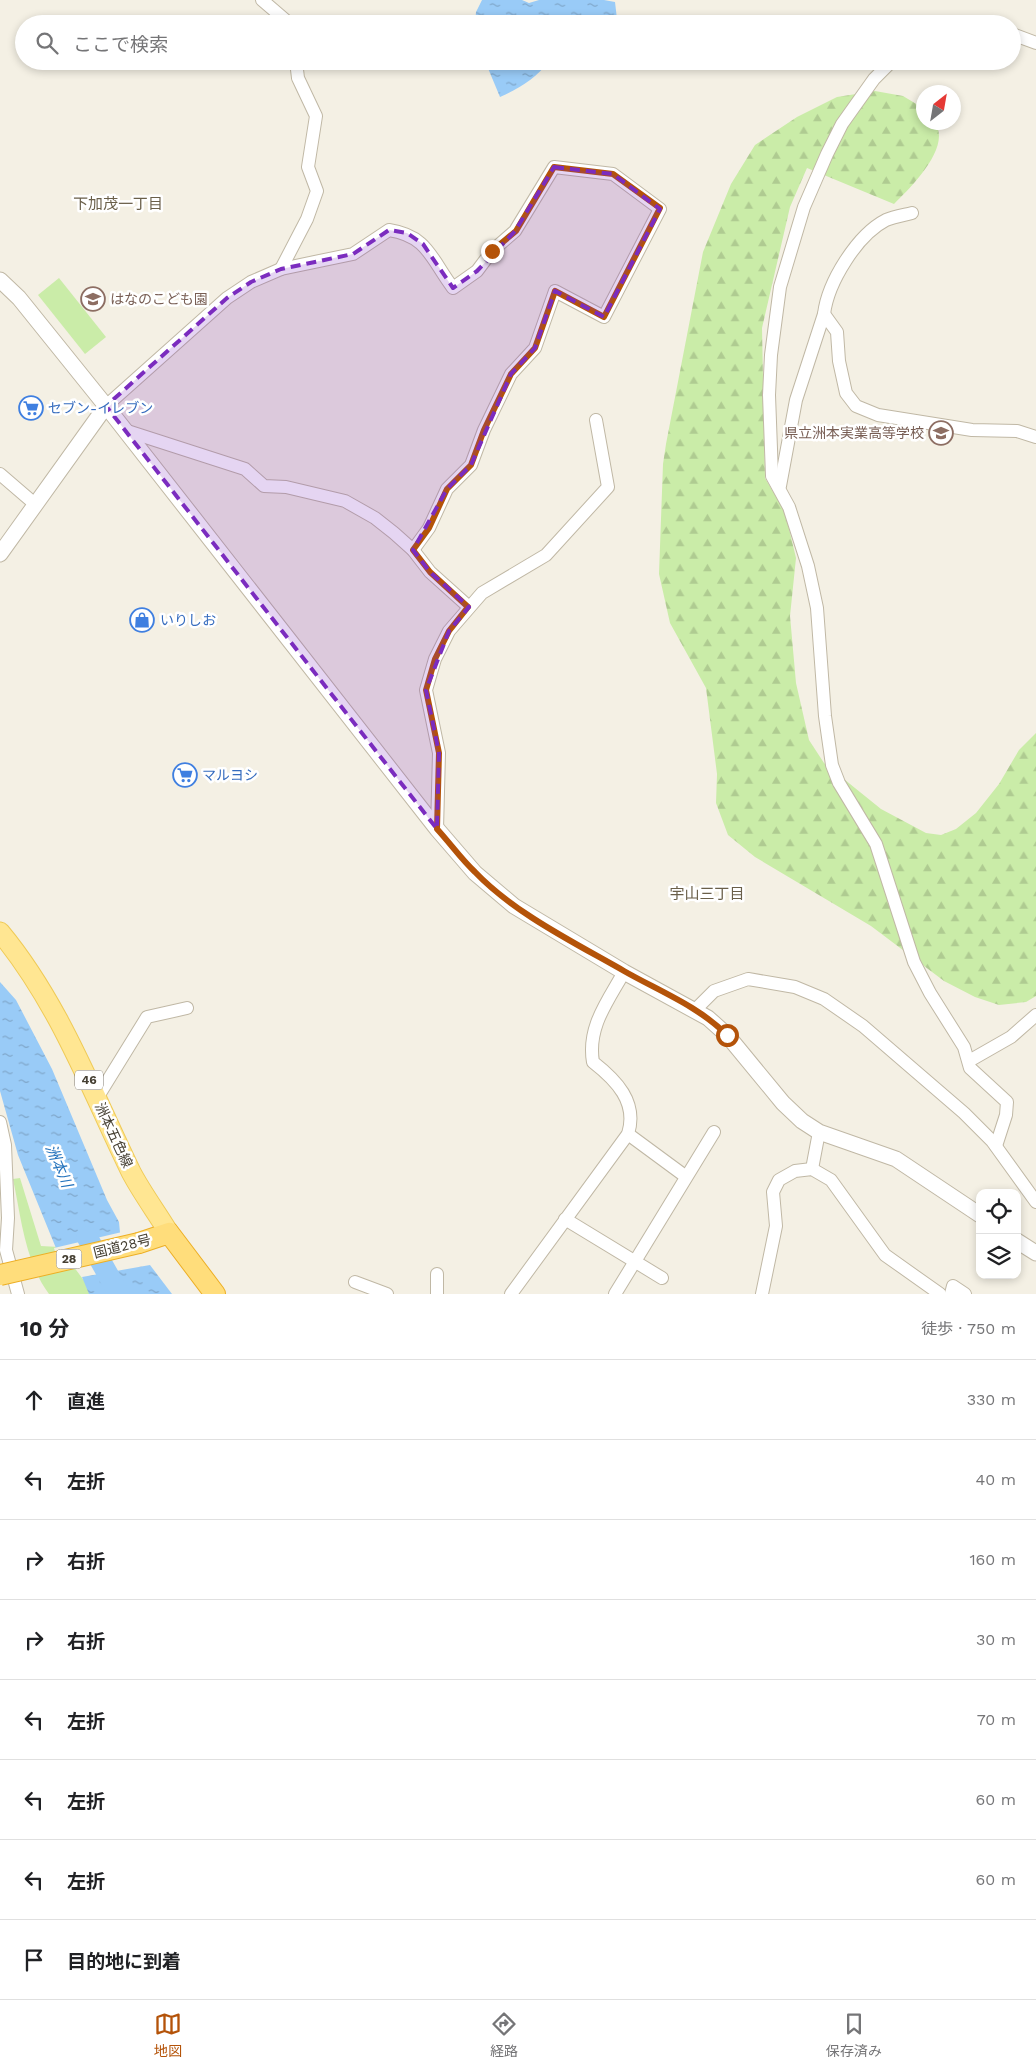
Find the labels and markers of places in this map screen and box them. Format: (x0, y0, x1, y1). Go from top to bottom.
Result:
school or university icon: はなのこども園 (80, 286, 106, 312)
place label: はなのこども園 (110, 291, 208, 307)
supermarket icon: セブン-イレブン (18, 395, 44, 421)
place label: セブン-イレブン (48, 400, 153, 416)
school or university icon: 県立洲本実業高等学校 (928, 420, 954, 446)
place label: 県立洲本実業高等学校 (784, 425, 924, 441)
shop icon: いりしお (129, 607, 155, 633)
place label: いりしお (160, 612, 216, 628)
supermarket icon: マルヨシ (172, 762, 198, 788)
place label: マルヨシ (202, 767, 258, 783)

